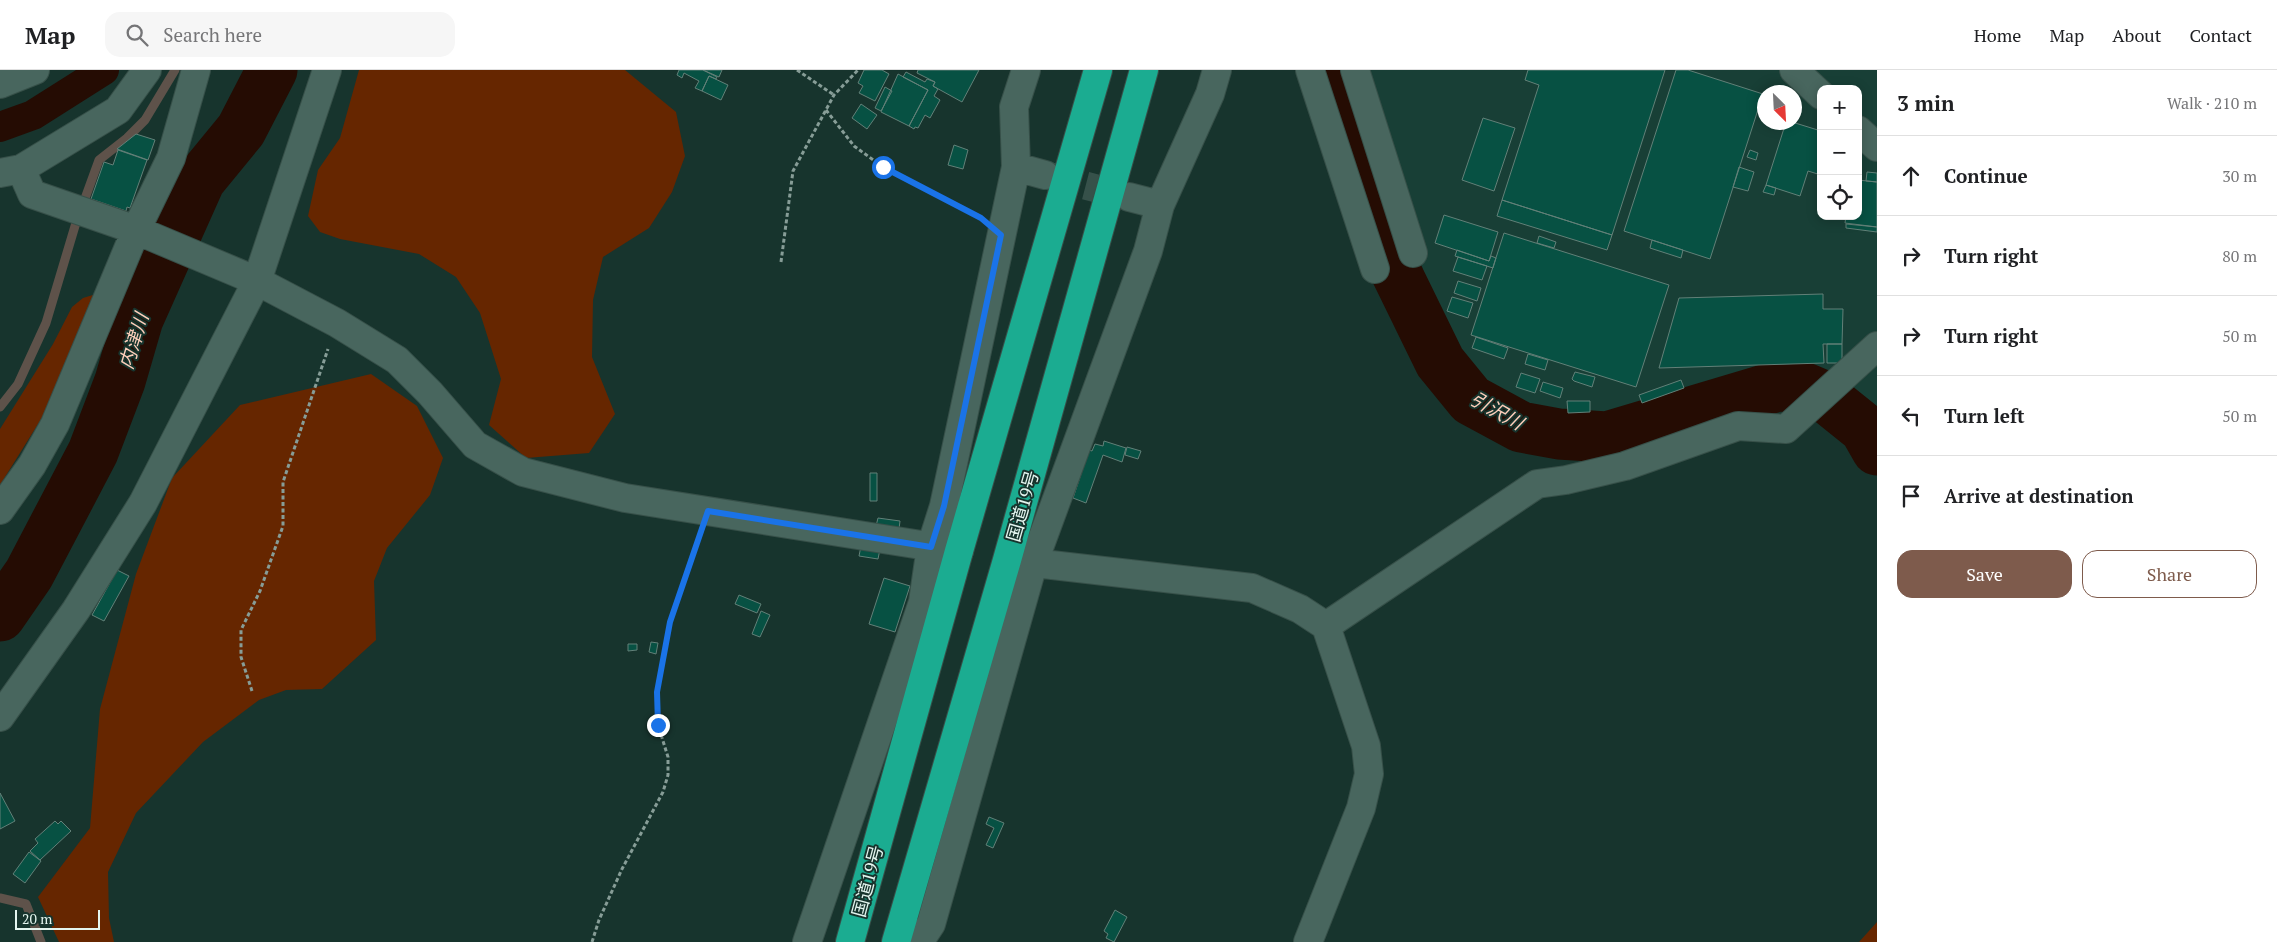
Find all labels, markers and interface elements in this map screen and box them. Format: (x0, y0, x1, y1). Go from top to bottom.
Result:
search box (105, 12, 455, 57)
text: Map (25, 19, 75, 51)
icon: search (123, 21, 151, 49)
text: Search here (163, 22, 262, 47)
text: Home (1974, 23, 2021, 47)
text: Map (2049, 23, 2084, 47)
text: About (2112, 23, 2161, 47)
text: Contact (2189, 23, 2252, 47)
north arrow (1757, 85, 1802, 130)
map controls (1817, 85, 1862, 220)
button: + (1817, 85, 1862, 130)
text: 3 min (1897, 89, 1954, 117)
text: Walk · 210 m (2167, 92, 2257, 114)
button: − (1817, 130, 1862, 175)
route start (872, 156, 895, 179)
icon: ahead (1897, 162, 1925, 190)
text: Continue (1944, 163, 2028, 188)
text: 30 m (2222, 165, 2257, 187)
button: locate (1817, 175, 1862, 220)
icon: right (1897, 242, 1925, 270)
text: Turn right (1944, 243, 2038, 268)
text: 80 m (2222, 245, 2257, 267)
water label: 内津川 (113, 308, 154, 372)
icon: right (1897, 322, 1925, 350)
text: Turn right (1944, 323, 2038, 348)
text: 50 m (2222, 325, 2257, 347)
water label: 引沢川 (1466, 385, 1530, 436)
icon: left (1897, 402, 1925, 430)
text: Turn left (1944, 403, 2025, 428)
text: 50 m (2222, 405, 2257, 427)
street label: 国道19号 (1000, 468, 1044, 544)
icon: arrive (1897, 482, 1925, 510)
text: Arrive at destination (1944, 483, 2133, 508)
button: Save (1897, 550, 2072, 598)
button: Share (2082, 550, 2257, 598)
route end (647, 714, 670, 737)
street label: 国道19号 (846, 843, 888, 919)
scale bar (15, 907, 100, 930)
text: 20 m (22, 909, 52, 928)

